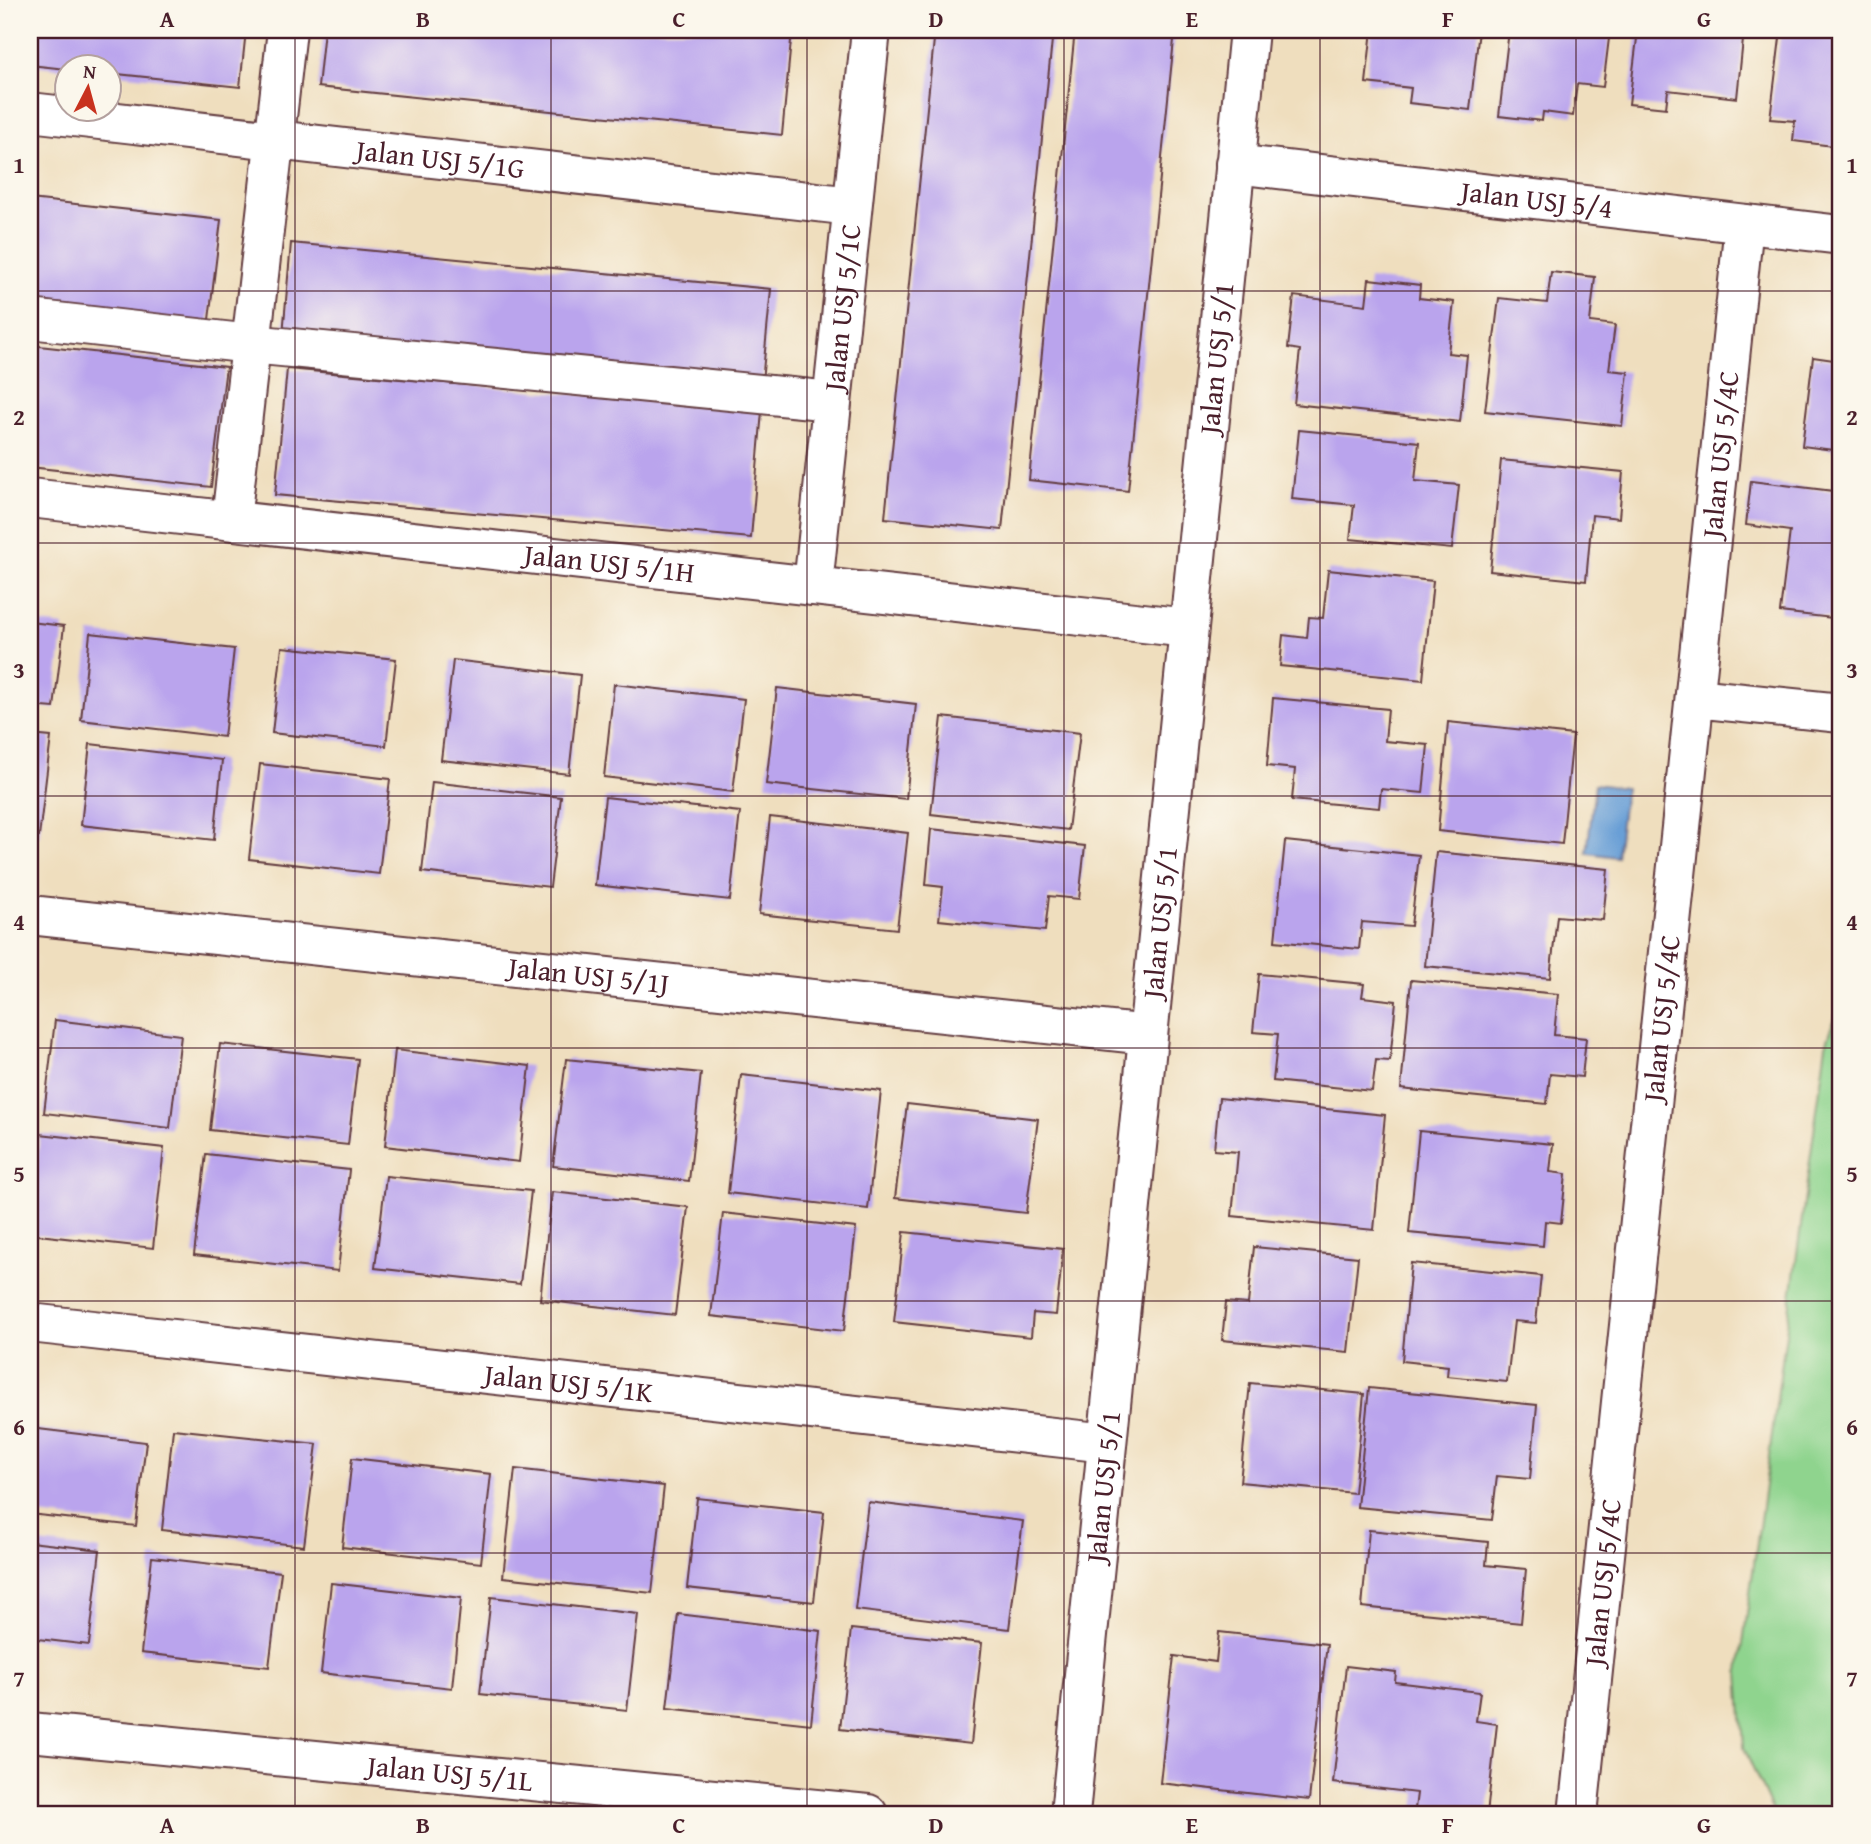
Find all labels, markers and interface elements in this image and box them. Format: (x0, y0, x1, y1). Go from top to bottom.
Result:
text: A (160, 2, 175, 35)
text: B (416, 2, 430, 35)
text: C (672, 2, 686, 35)
text: D (929, 2, 944, 35)
text: E (1186, 2, 1198, 35)
text: F (1442, 2, 1454, 35)
text: G (1697, 2, 1711, 35)
north arrow (52, 52, 122, 122)
text: N (82, 57, 98, 86)
street label: Jalan USJ 5/1G (351, 128, 527, 188)
text: 1 (13, 148, 25, 181)
text: 1 (1846, 148, 1858, 181)
street label: Jalan USJ 5/4 (1456, 169, 1615, 228)
street label: Jalan USJ 5/1C (812, 222, 871, 396)
street label: Jalan USJ 5/1 (1187, 280, 1244, 439)
street label: Jalan USJ 5/4C (1690, 369, 1749, 543)
text: 2 (13, 400, 25, 433)
text: 2 (1846, 400, 1858, 433)
street label: Jalan USJ 5/1H (519, 532, 697, 592)
text: 3 (13, 653, 25, 686)
text: 3 (1846, 653, 1858, 686)
street label: Jalan USJ 5/1 (1131, 845, 1187, 1003)
text: 4 (13, 905, 25, 938)
text: 4 (1846, 905, 1858, 938)
street label: Jalan USJ 5/4C (1631, 933, 1690, 1107)
street label: Jalan USJ 5/1J (504, 945, 671, 1003)
text: 5 (13, 1157, 25, 1190)
text: 5 (1846, 1157, 1858, 1190)
street label: Jalan USJ 5/1K (480, 1352, 655, 1412)
street label: Jalan USJ 5/1 (1074, 1409, 1130, 1567)
text: 6 (13, 1410, 25, 1443)
text: 6 (1846, 1410, 1858, 1443)
street label: Jalan USJ 5/4C (1572, 1497, 1631, 1671)
text: 7 (13, 1662, 25, 1695)
text: 7 (1846, 1662, 1858, 1695)
street label: Jalan USJ 5/1L (362, 1744, 535, 1801)
text: A (160, 1808, 175, 1841)
text: B (416, 1808, 430, 1841)
text: C (672, 1808, 686, 1841)
text: D (929, 1808, 944, 1841)
text: E (1186, 1808, 1198, 1841)
text: F (1442, 1808, 1454, 1841)
text: G (1697, 1808, 1711, 1841)

